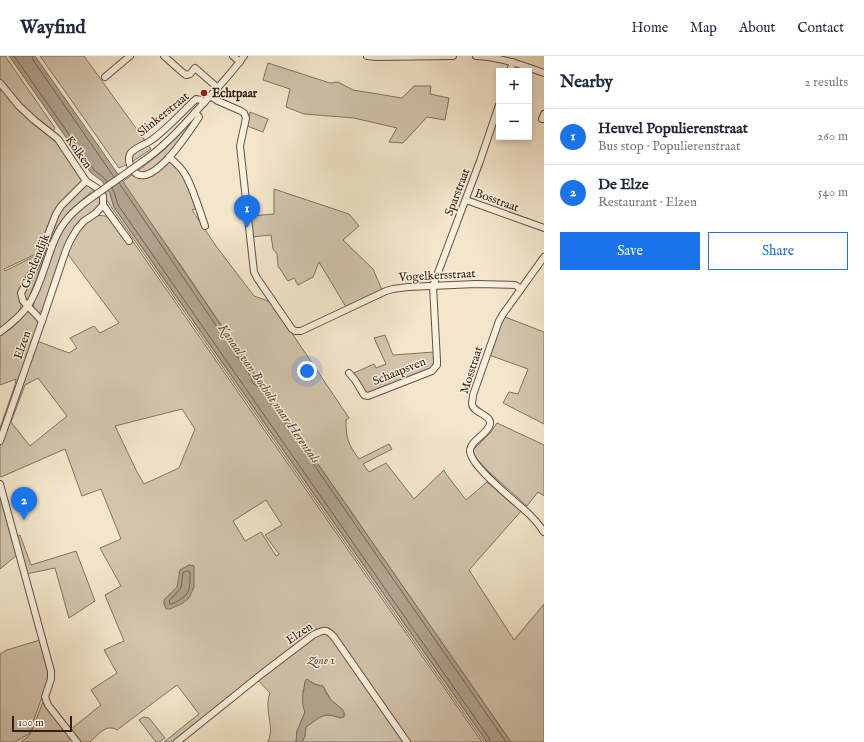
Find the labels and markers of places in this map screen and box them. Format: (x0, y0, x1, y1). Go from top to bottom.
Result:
place label: Echtpaar (212, 86, 258, 102)
marker: Echtpaar (199, 88, 209, 98)
pin: 1 (234, 195, 260, 228)
pin: 2 (11, 487, 37, 520)

